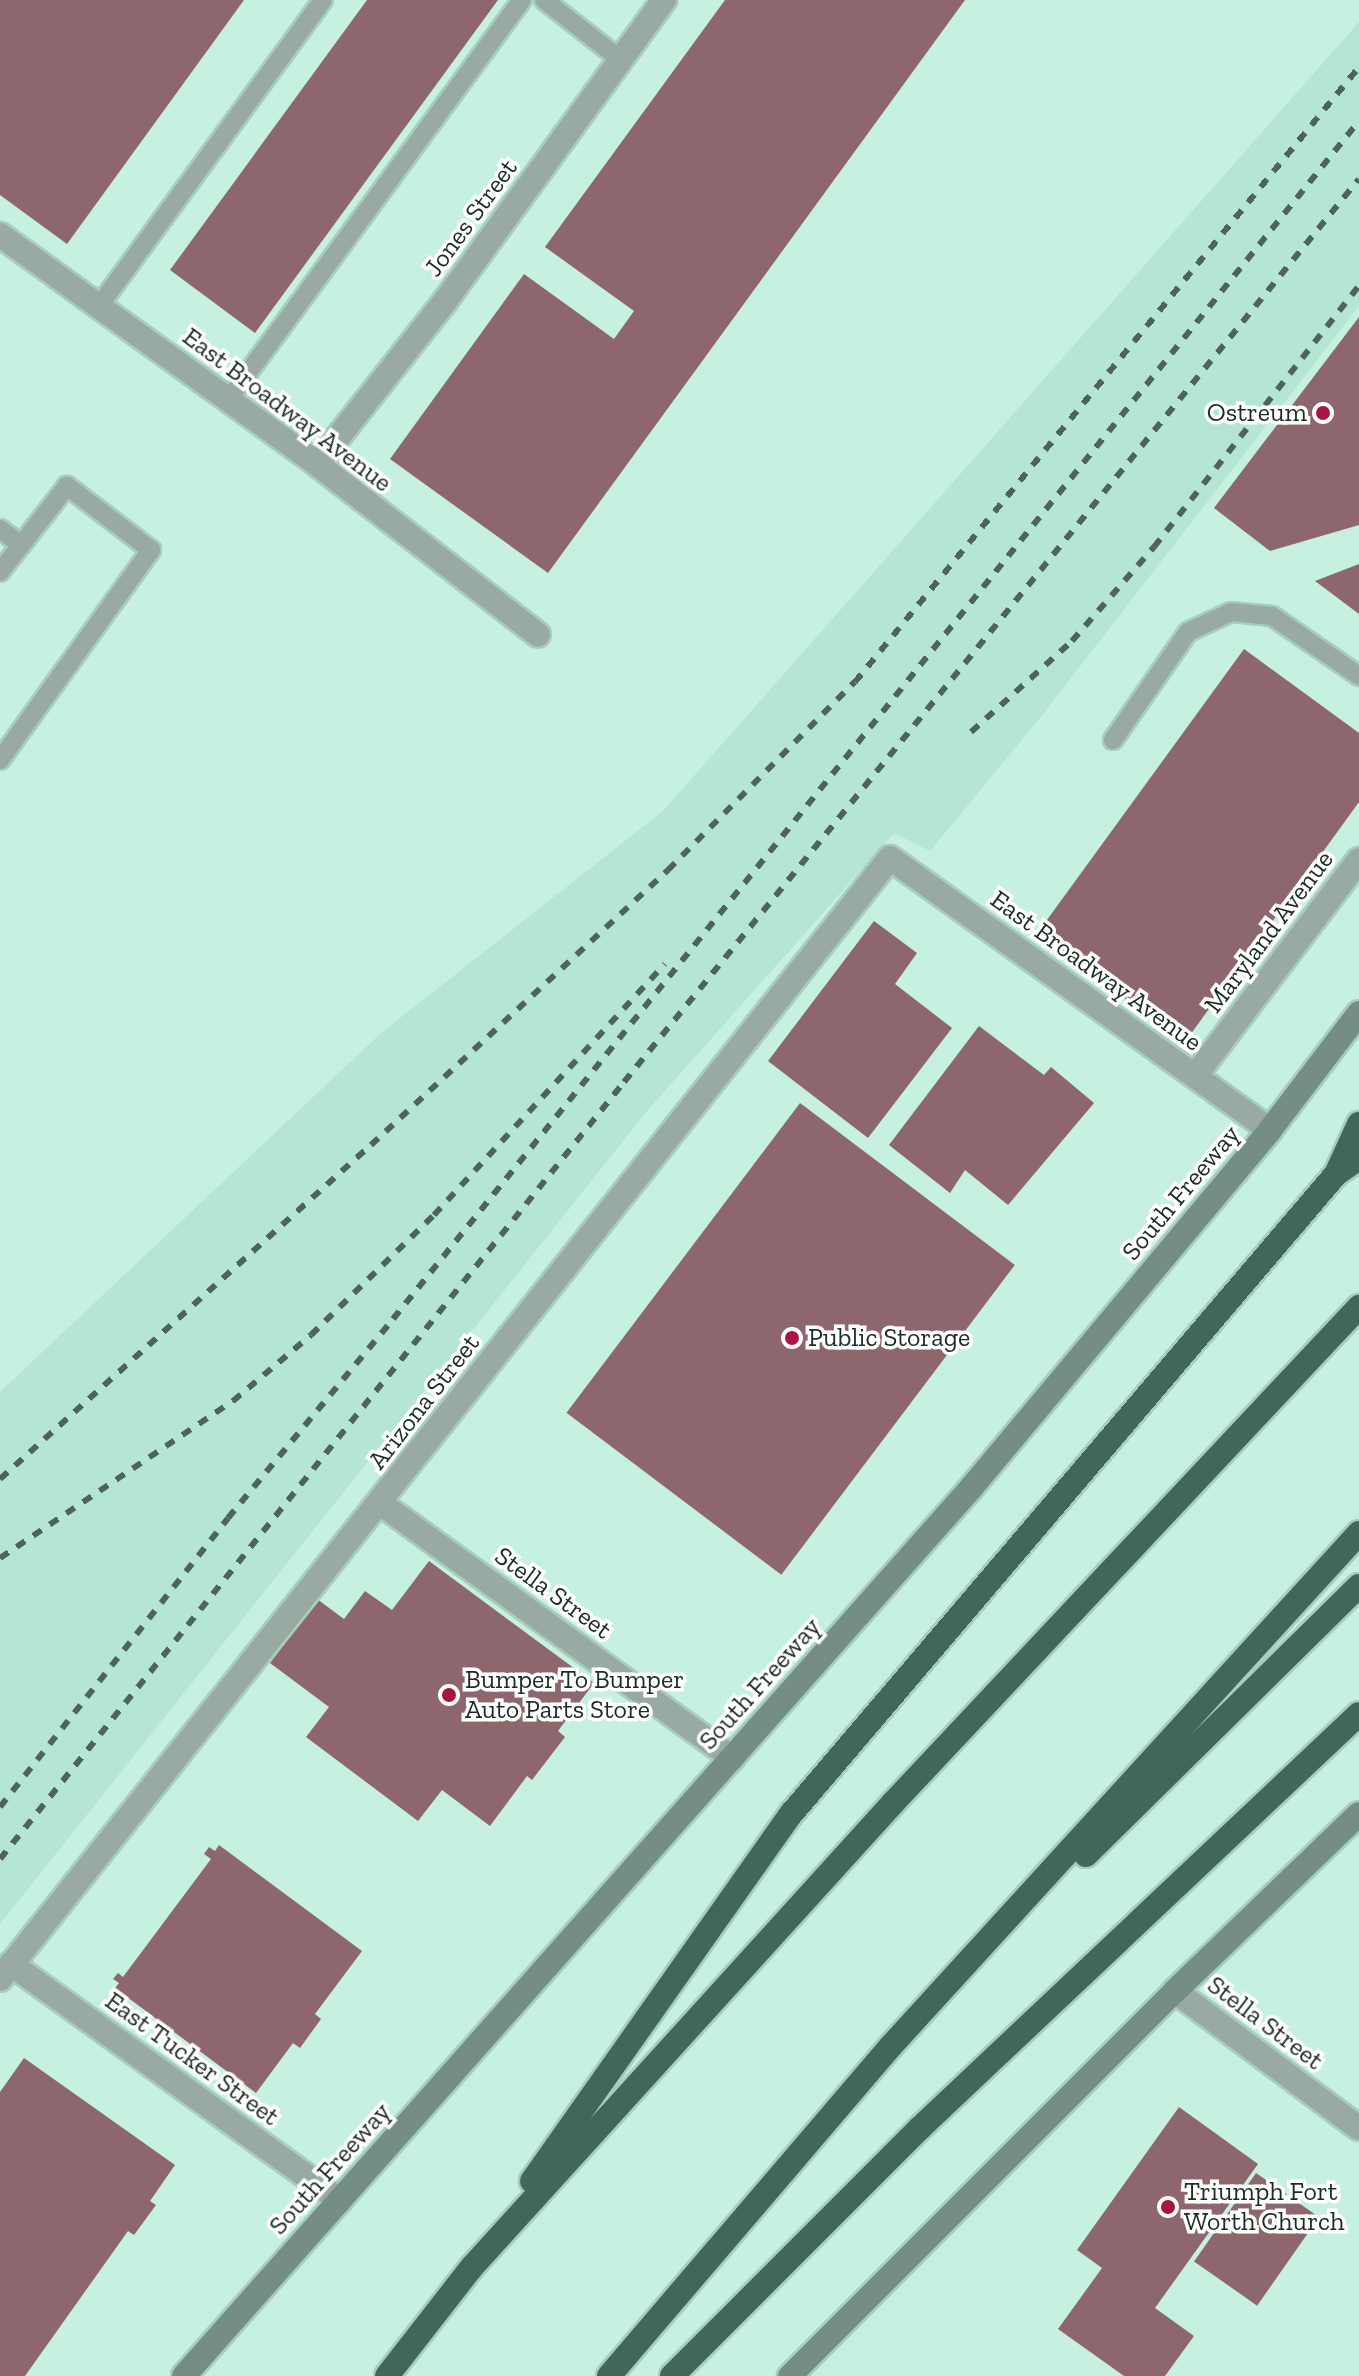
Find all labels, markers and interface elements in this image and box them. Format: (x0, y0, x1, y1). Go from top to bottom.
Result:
street label: Jones Street (418, 153, 524, 283)
street label: East Broadway Avenue (176, 321, 398, 499)
place label: Ostreum (1207, 397, 1307, 429)
marker: Ostreum (1314, 404, 1332, 422)
street label: Maryland Avenue (1198, 844, 1340, 1020)
street label: East Broadway Avenue (984, 883, 1208, 1059)
street label: South Freeway (1115, 1119, 1247, 1267)
place label: Public Storage (808, 1322, 970, 1354)
street label: Arizona Street (362, 1328, 486, 1476)
marker: Public Storage (783, 1329, 801, 1347)
street label: Stella Street (489, 1540, 617, 1646)
street label: South Freeway (693, 1612, 827, 1756)
place label: Bumper To Bumper Auto Parts Store (465, 1664, 685, 1726)
marker: Bumper To Bumper Auto Parts Store (440, 1686, 458, 1704)
street label: Stella Street (1201, 1969, 1329, 2077)
street label: East Tucker Street (99, 1985, 285, 2133)
street label: South Freeway (263, 2097, 397, 2241)
place label: Triumph Fort Worth Church (1184, 2176, 1345, 2238)
marker: Triumph Fort Worth Church (1159, 2198, 1177, 2216)

